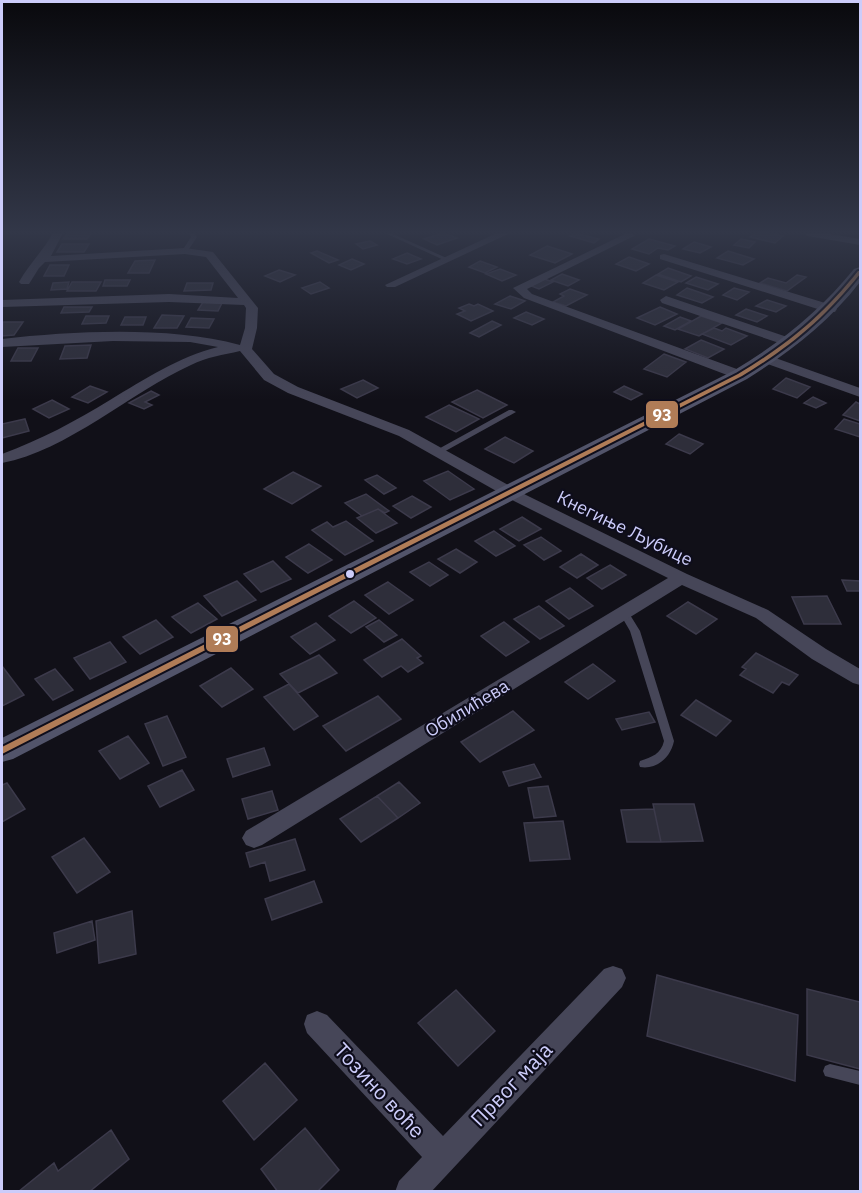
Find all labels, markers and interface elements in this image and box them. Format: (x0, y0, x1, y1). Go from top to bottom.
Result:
line badge: 93 (645, 400, 679, 429)
text: 93 (652, 405, 672, 425)
street label: Кнегиње Љубице (553, 485, 697, 571)
unlabelled marker (344, 568, 356, 580)
line badge: 93 (205, 625, 239, 653)
text: 93 (212, 629, 232, 649)
street label: Обилићева (421, 674, 514, 742)
street label: Тозино воће (328, 1036, 432, 1144)
street label: Првог маја (464, 1036, 558, 1132)

